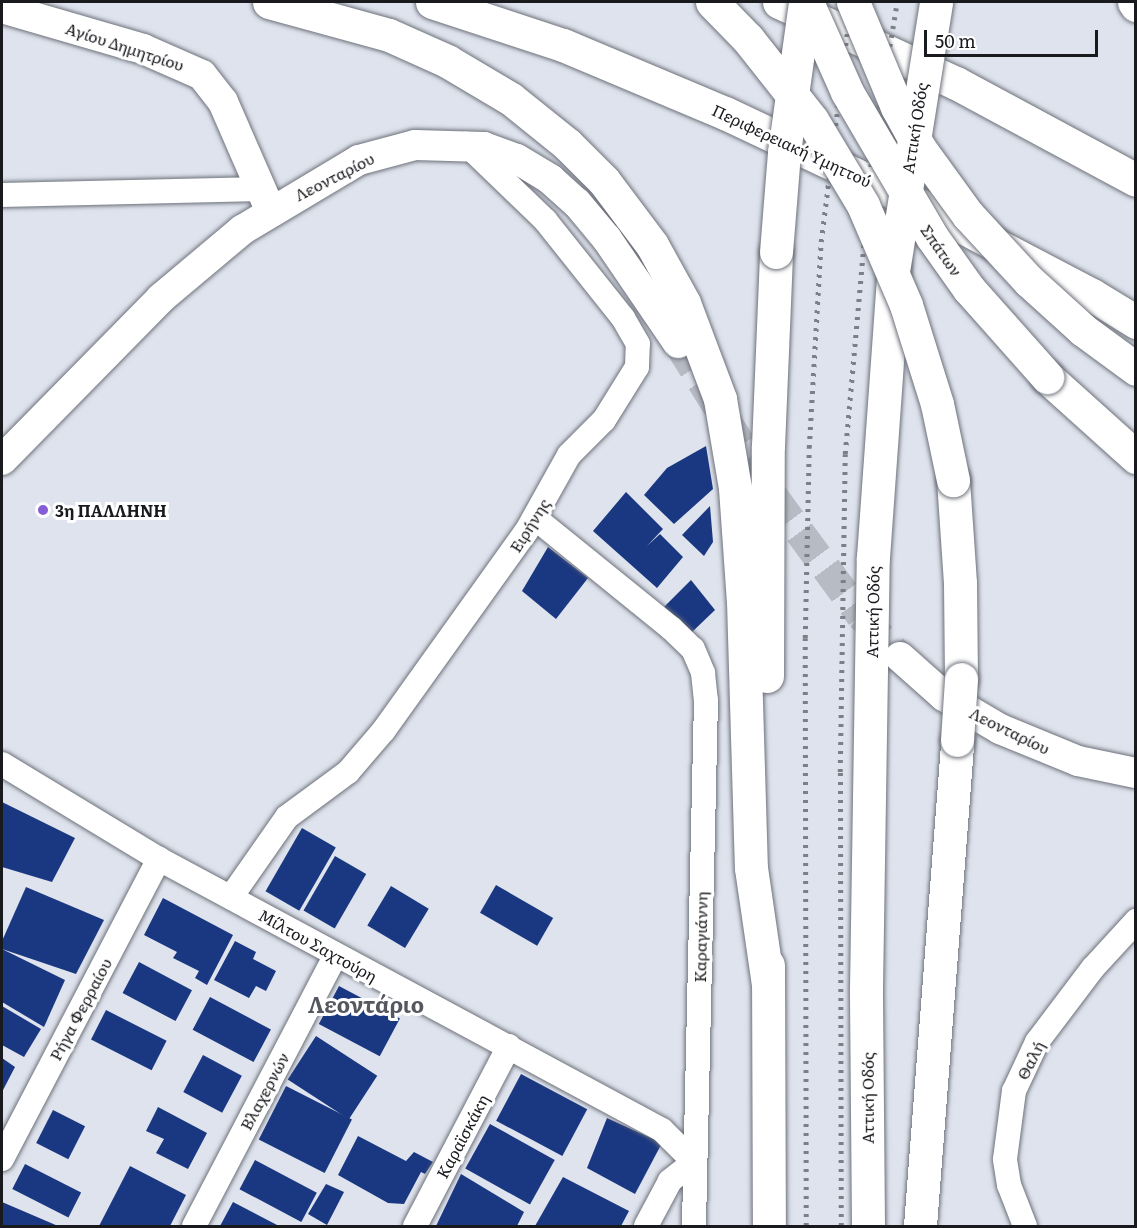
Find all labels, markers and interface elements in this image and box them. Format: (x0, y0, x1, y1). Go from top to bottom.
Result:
street label: Αγίου Δημητρίου (63, 18, 187, 74)
scale bar (927, 18, 1101, 56)
text: 50 m (935, 27, 976, 54)
street label: Αττική Οδός (897, 81, 931, 175)
street label: Περιφερειακή Υμηττού (709, 100, 875, 190)
street label: Λεονταρίου (291, 148, 377, 204)
street label: Σπάτων (917, 220, 967, 280)
street label: Ειρήνης (505, 494, 553, 556)
place label: 3η ΠΑΛΛΗΝΗ (55, 500, 167, 520)
marker: 3η ΠΑΛΛΗΝΗ (36, 503, 50, 517)
street label: Αττική Οδός (862, 566, 882, 658)
street label: Λεονταρίου (967, 702, 1053, 758)
street label: Καραγιάννη (690, 891, 710, 983)
street label: Μίλτου Σαχτούρη (256, 905, 380, 985)
street label: Ρήγα Φερραίου (45, 954, 115, 1064)
district label: Λεοντάριο (308, 991, 424, 1017)
street label: Θαλή (1012, 1037, 1048, 1083)
street label: Βλαχερνών (236, 1049, 292, 1133)
street label: Αττική Οδός (857, 1052, 877, 1144)
street label: Καραϊσκάκη (432, 1091, 492, 1181)

